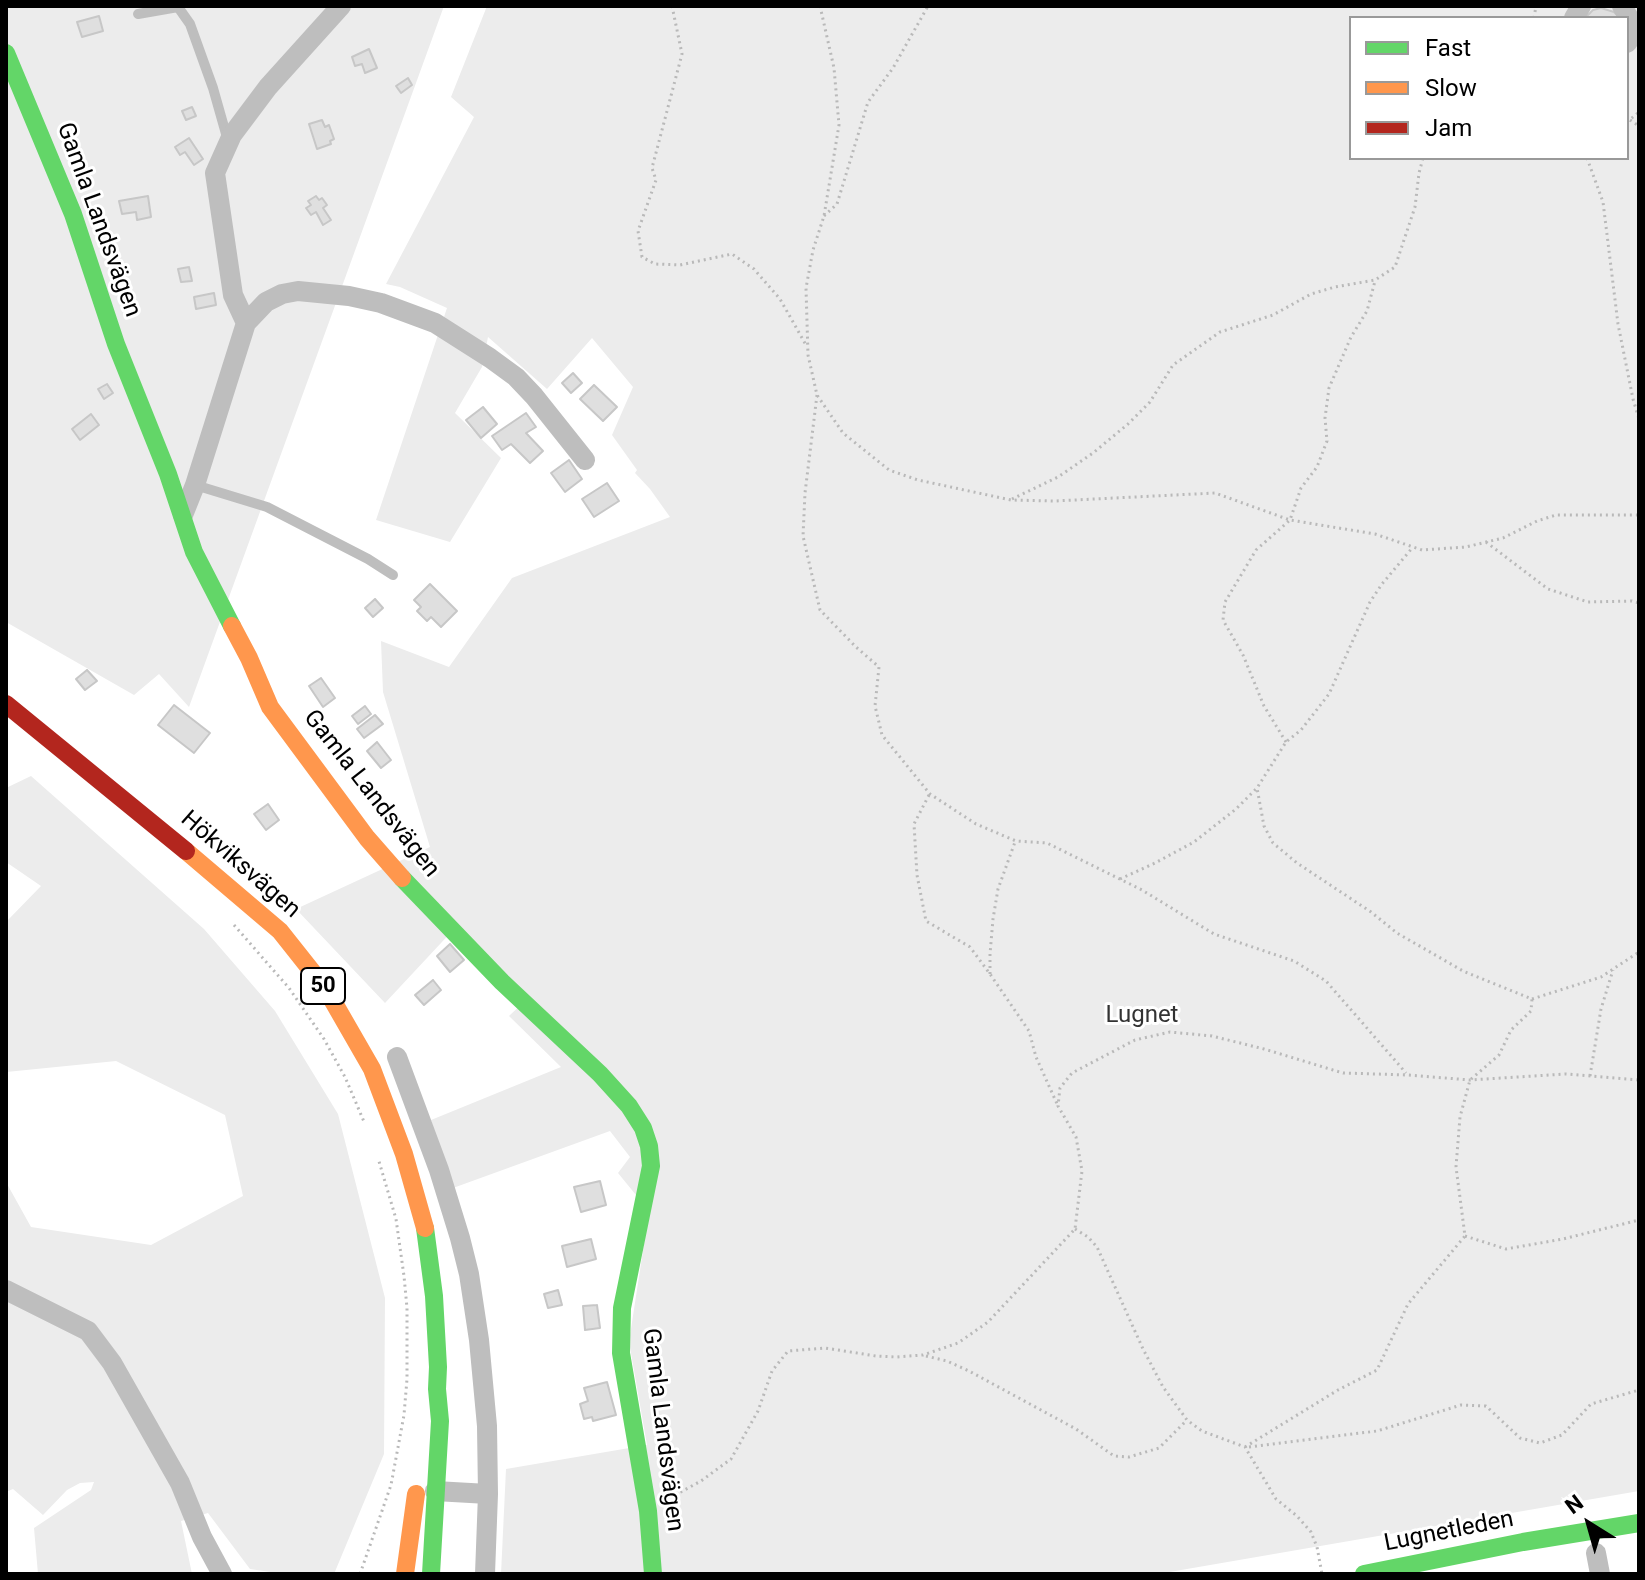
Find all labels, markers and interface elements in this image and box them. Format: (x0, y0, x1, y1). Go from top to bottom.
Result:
legend (1349, 16, 1629, 160)
text: Fast (1425, 34, 1471, 62)
text: Slow (1425, 74, 1477, 102)
text: Jam (1425, 114, 1472, 142)
street label: Gamla Landsvägen (50, 119, 146, 321)
street label: Gamla Landsvägen (297, 705, 445, 883)
street label: Hökviksvägen (174, 805, 306, 925)
road number: 50 (301, 968, 345, 1004)
park label: Lugnet (1106, 1002, 1178, 1030)
street label: Gamla Landsvägen (635, 1327, 689, 1533)
north arrow (1549, 1484, 1629, 1564)
text: N (1561, 1490, 1588, 1519)
street label: Lugnetleden (1382, 1505, 1516, 1559)

